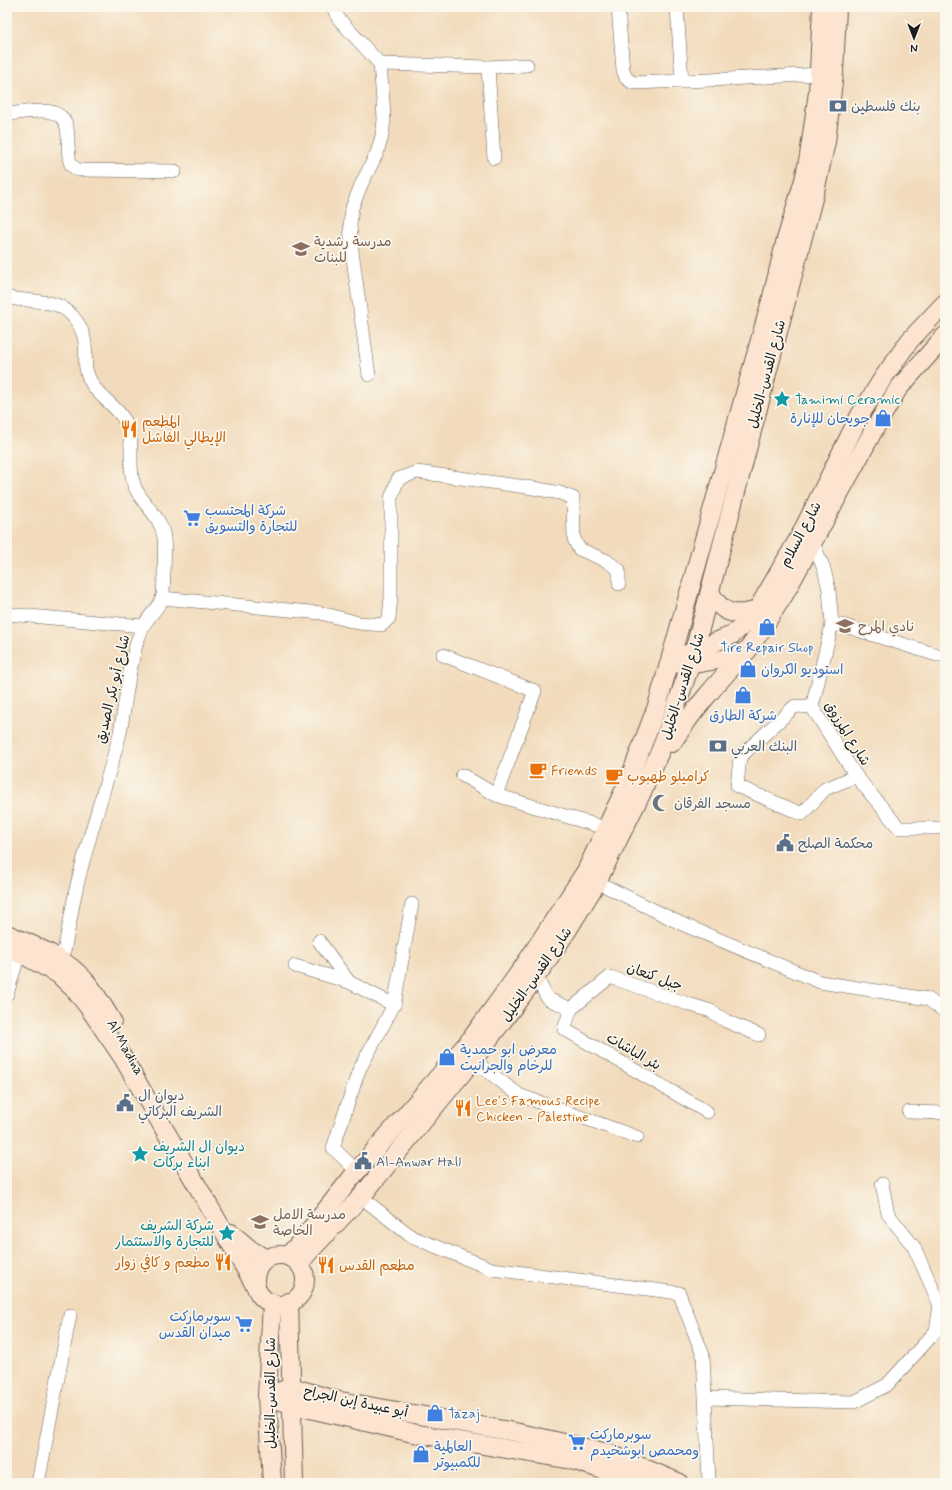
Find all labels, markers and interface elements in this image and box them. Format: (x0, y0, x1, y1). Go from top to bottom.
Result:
north arrow (894, 18, 934, 58)
text: N (910, 40, 918, 54)
bank icon: بنك فلسطين (828, 96, 848, 116)
place label: بنك فلسطين (851, 98, 921, 116)
place label: مدرسة رشدية للبنات (314, 233, 392, 267)
school or university icon: مدرسة رشدية للبنات (291, 239, 311, 259)
street label: شارع القدس-الخليل (744, 318, 790, 431)
place icon: Tamimi Ceramic (772, 389, 792, 409)
place label: Tamimi Ceramic (795, 391, 901, 409)
shop icon: جويحان للإنارة (873, 408, 893, 428)
place label: جويحان للإنارة (790, 410, 870, 428)
place label: المطعم الإيطالي الفاشل (142, 413, 226, 450)
restaurant icon: المطعم الإيطالي الفاشل (119, 419, 139, 439)
street label: شارع السلام (776, 499, 827, 571)
place label: شركة المحتسب للتجارة والتسويق (205, 502, 297, 536)
supermarket icon: شركة المحتسب للتجارة والتسويق (182, 508, 202, 528)
school or university icon: نادي المرح (835, 616, 855, 636)
shop icon: Tire Repair Shop (757, 617, 777, 637)
place label: نادي المرح (858, 618, 914, 637)
street label: شارع القدس-الخليل (657, 630, 709, 742)
street label: شارع أبو بكر الصديق (92, 633, 134, 745)
place label: Tire Repair Shop (720, 639, 814, 657)
shop icon: استوديو الكروان (738, 659, 758, 679)
place label: استوديو الكروان (761, 661, 844, 679)
shop icon: شركة الطارق (733, 685, 753, 705)
street label: شارع المرزوق (820, 698, 874, 769)
place label: شركة الطارق (709, 707, 777, 725)
bank icon: البنك العربي (708, 736, 728, 756)
place label: البنك العربي (731, 738, 797, 759)
cafe icon: Friends (528, 760, 548, 780)
place label: Friends (551, 762, 597, 780)
cafe icon: كراميلو طهبوب (604, 766, 624, 786)
place label: كراميلو طهبوب (627, 768, 709, 786)
mosque icon: مسجد الفرقان (651, 793, 671, 813)
place label: مسجد الفرقان (674, 795, 751, 813)
public building icon: محكمة الصلح (775, 833, 795, 853)
place label: محكمة الصلح (798, 835, 873, 853)
street label: شارع القدس-الخليل (497, 924, 576, 1026)
street label: جبل كنعان (624, 959, 685, 995)
street label: Al Madina (102, 1016, 148, 1079)
street label: بئر الباشات (603, 1029, 664, 1075)
place label: معرض ابو حمدية للرخام والجرانيت (460, 1041, 557, 1076)
shop icon: معرض ابو حمدية للرخام والجرانيت (437, 1047, 457, 1067)
place label: ديوان ال الشريف البركاتي (138, 1087, 222, 1124)
place label: Lee's Famous Recipe Chicken - Palestine (476, 1092, 601, 1126)
public building icon: ديوان ال الشريف البركاتي (115, 1093, 135, 1113)
restaurant icon: Lee's Famous Recipe Chicken - Palestine (453, 1098, 473, 1118)
place label: ديوان ال الشريف ابناء بركات (153, 1138, 245, 1172)
place icon: ديوان ال الشريف ابناء بركات (130, 1144, 150, 1164)
public building icon: Al-Anwar Hall (353, 1151, 373, 1171)
place label: Al-Anwar Hall (376, 1153, 461, 1171)
place label: مدرسة الامل الخاصة (273, 1206, 346, 1240)
school or university icon: مدرسة الامل الخاصة (250, 1212, 270, 1232)
place label: شركة الشريف للتجارة والاستثمار (114, 1217, 214, 1251)
place icon: شركة الشريف للتجارة والاستثمار (217, 1223, 237, 1243)
restaurant icon: مطعم و كافي زوار (213, 1252, 233, 1272)
place label: مطعم و كافي زوار (115, 1254, 210, 1273)
restaurant icon: مطعم القدس (316, 1255, 336, 1275)
place label: مطعم القدس (339, 1257, 415, 1276)
place label: سوبرماركت ميدان القدس (159, 1308, 231, 1342)
supermarket icon: سوبرماركت ميدان القدس (234, 1314, 254, 1334)
street label: شارع القدس-الخليل (262, 1337, 280, 1449)
street label: أبو عبيدة إبن الجراح (302, 1382, 410, 1422)
shop icon: Tazaj (425, 1403, 445, 1423)
place label: Tazaj (448, 1405, 480, 1423)
place label: سوبرماركت ومحمص ابوشخيدم (590, 1426, 699, 1461)
supermarket icon: سوبرماركت ومحمص ابوشخيدم (567, 1432, 587, 1452)
place label: العالمية للكمبيوتر (433, 1438, 481, 1472)
shop icon: العالمية للكمبيوتر (411, 1444, 431, 1464)

